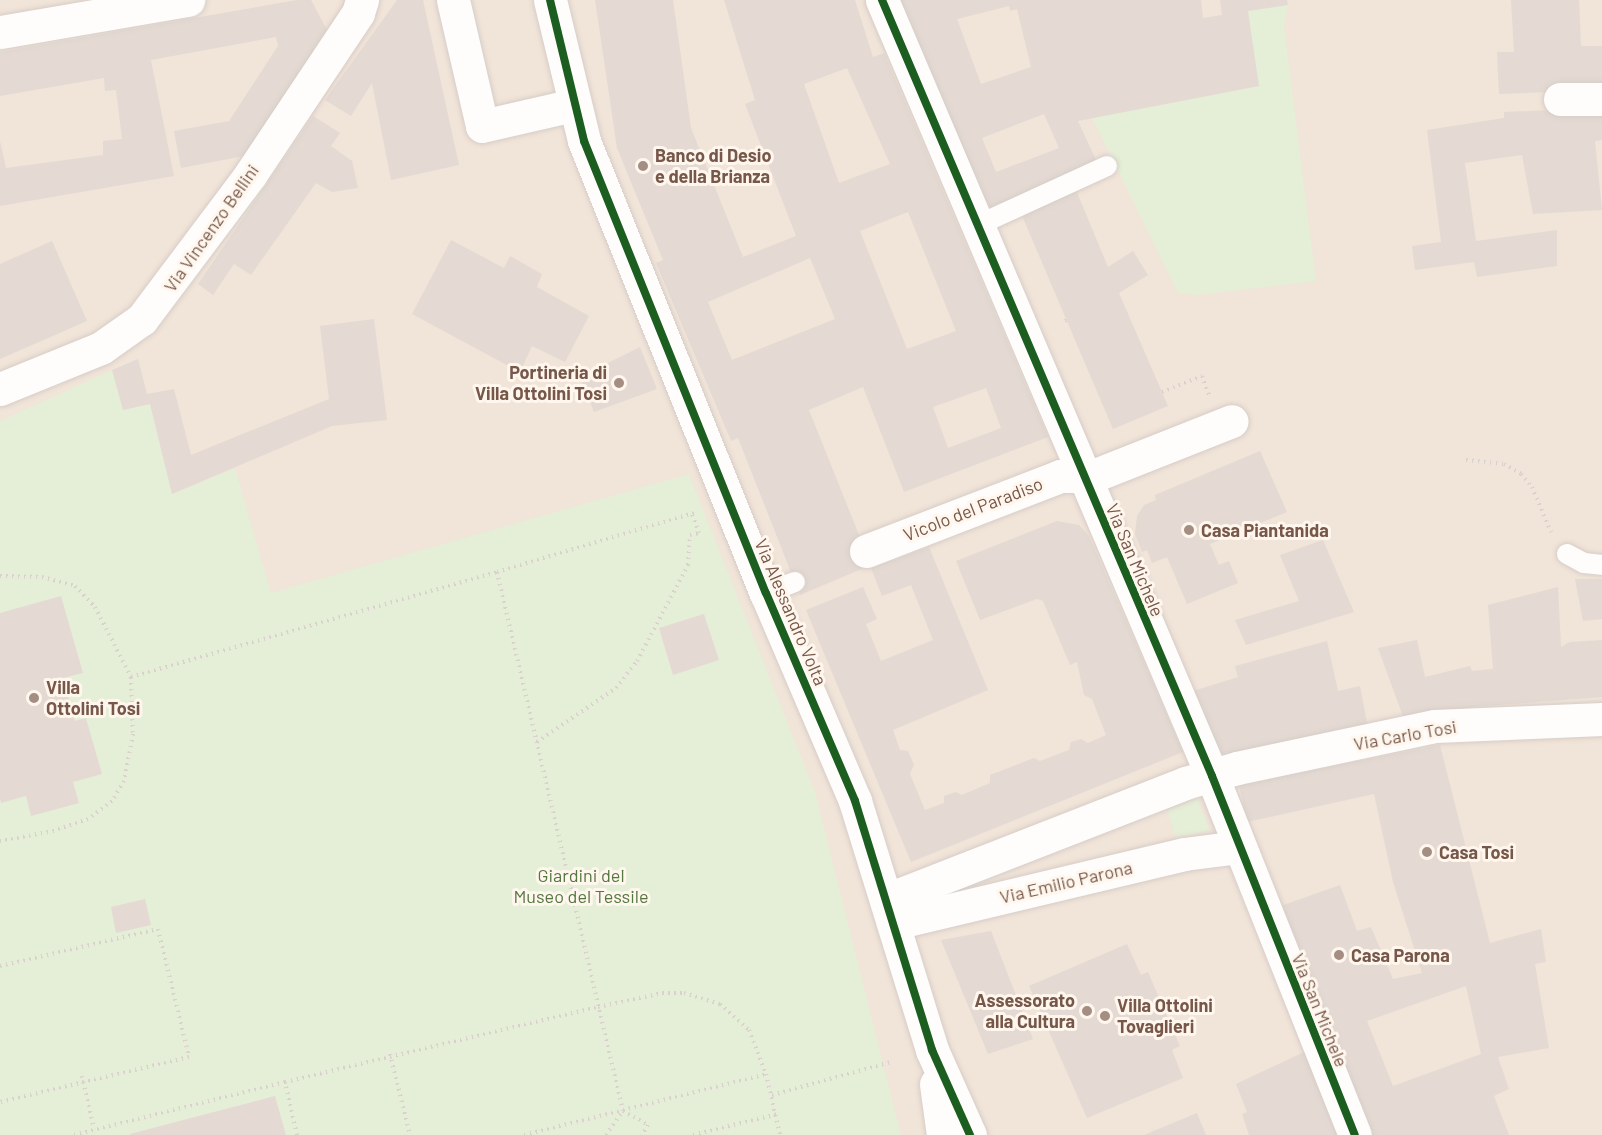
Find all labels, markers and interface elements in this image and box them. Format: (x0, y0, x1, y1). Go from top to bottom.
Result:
place label: Banco di Desio e della Brianza (655, 145, 771, 188)
marker: Banco di Desio e della Brianza (636, 159, 650, 173)
street label: Via Vincenzo Bellini (159, 160, 263, 296)
place label: Portineria di Villa Ottolini Tosi (475, 362, 607, 404)
marker: Portineria di Villa Ottolini Tosi (612, 376, 626, 390)
street label: Vicolo del Paradiso (900, 473, 1046, 545)
street label: Via San Michele (1101, 500, 1169, 620)
place label: Casa Piantanida (1201, 519, 1329, 541)
marker: Casa Piantanida (1182, 523, 1196, 537)
street label: Via Alessandro Volta (750, 535, 832, 689)
place label: Villa Ottolini Tosi (46, 677, 140, 720)
marker: Villa Ottolini Tosi (27, 691, 41, 705)
street label: Via Carlo Tosi (1352, 715, 1458, 755)
place label: Casa Tosi (1439, 841, 1514, 863)
marker: Casa Tosi (1420, 845, 1434, 859)
street label: Via Emilio Parona (998, 856, 1134, 908)
park label: Giardini del Museo del Tessile (513, 865, 649, 908)
place label: Casa Parona (1351, 944, 1450, 966)
marker: Casa Parona (1332, 948, 1346, 962)
street label: Via San Michele (1287, 950, 1353, 1070)
place label: Assessorato alla Cultura (974, 990, 1075, 1032)
place label: Villa Ottolini Tovaglieri (1117, 995, 1213, 1038)
marker: Assessorato alla Cultura (1080, 1004, 1094, 1018)
marker: Villa Ottolini Tovaglieri (1098, 1009, 1112, 1023)

